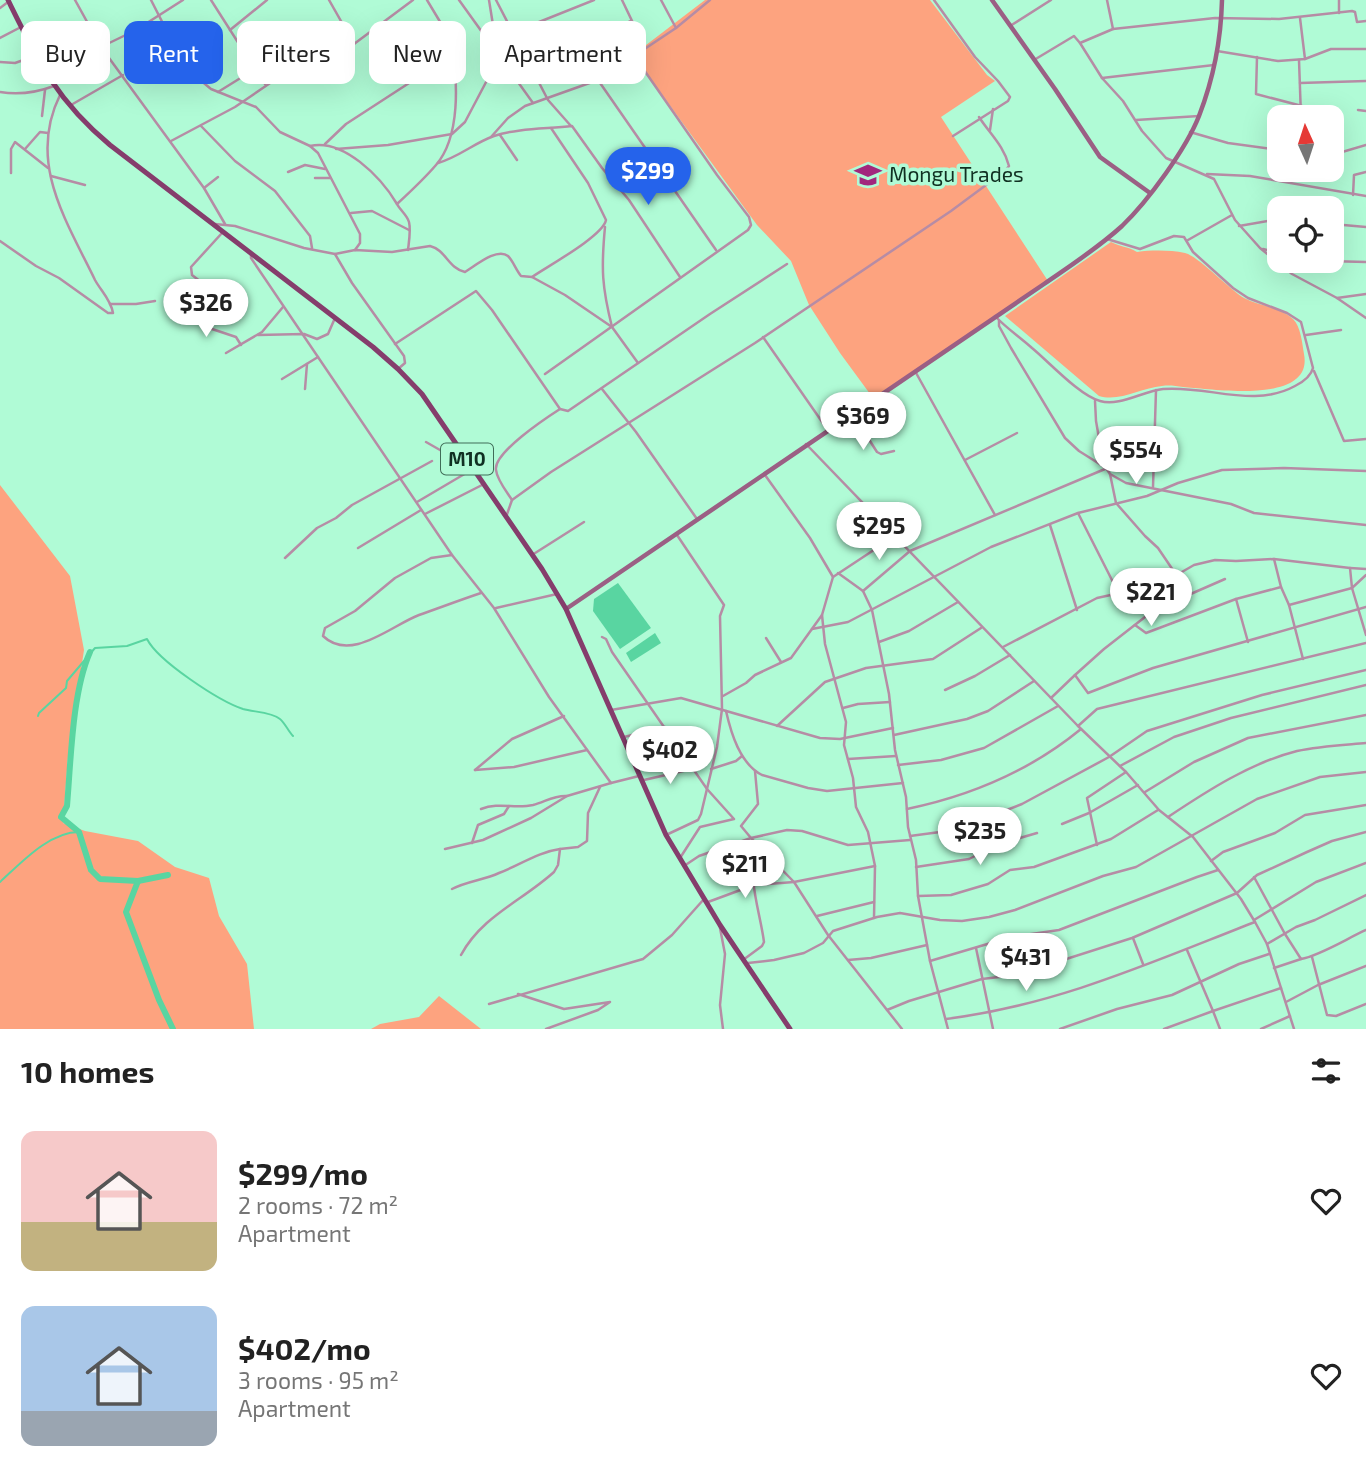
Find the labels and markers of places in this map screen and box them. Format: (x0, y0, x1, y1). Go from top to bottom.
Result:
pin: $299 (607, 148, 689, 207)
school or university icon: Mongu Trades (853, 160, 883, 190)
place label: Mongu Trades (889, 161, 1024, 186)
pin: $326 (165, 280, 247, 339)
pin: $369 (822, 392, 904, 452)
pin: $554 (1095, 426, 1177, 486)
pin: $295 (838, 503, 920, 562)
pin: $221 (1110, 568, 1192, 628)
pin: $402 (629, 726, 711, 786)
pin: $235 (939, 808, 1021, 867)
pin: $211 (704, 841, 786, 900)
pin: $431 (985, 934, 1067, 993)

